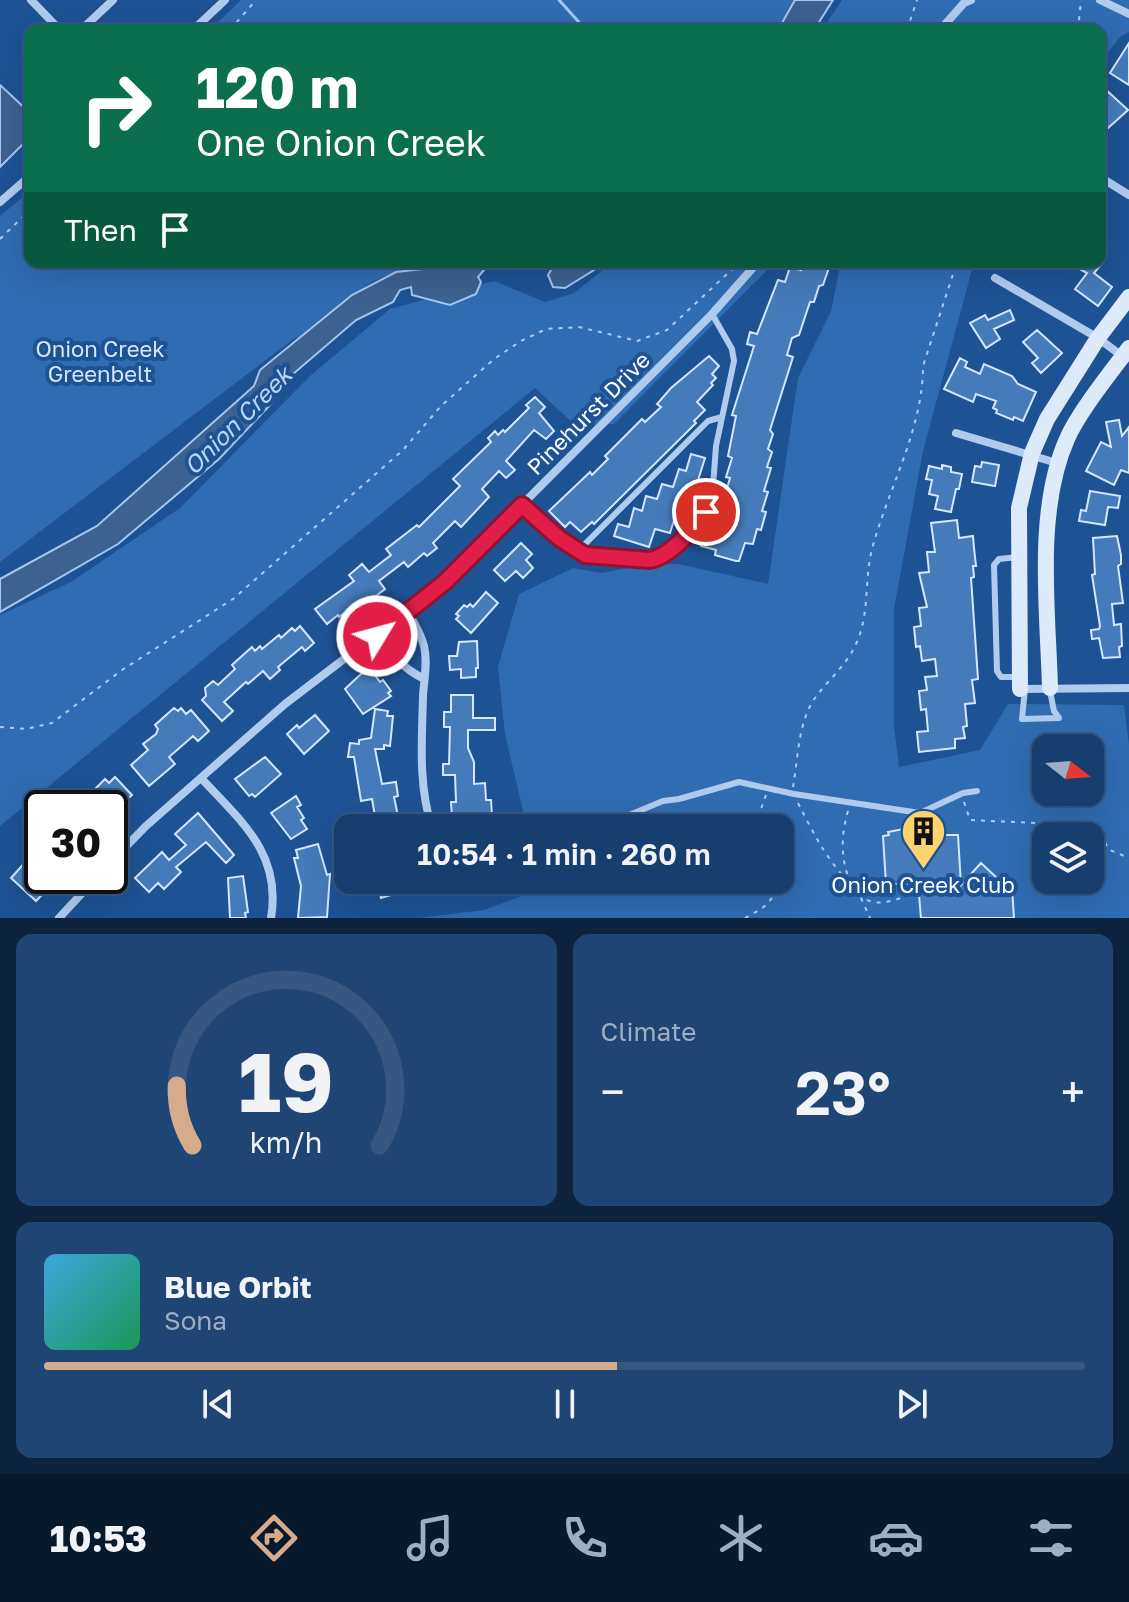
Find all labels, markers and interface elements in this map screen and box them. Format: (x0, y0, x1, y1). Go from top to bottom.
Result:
text: 120 m (196, 53, 358, 120)
icon: right (64, 56, 168, 160)
text: One Onion Creek (196, 121, 486, 164)
icon: arrive (153, 208, 197, 252)
text: Then (64, 212, 137, 248)
park label: Onion Creek Greenbelt (35, 335, 165, 387)
street label: Pinehurst Drive (521, 346, 655, 480)
water label: Onion Creek (177, 358, 299, 480)
pin (672, 478, 740, 546)
icon: arrive (684, 490, 728, 534)
position arrow (335, 594, 419, 678)
north arrow (1032, 734, 1104, 806)
map controls (1032, 734, 1104, 894)
speed limit sign: 30 (24, 790, 128, 894)
building icon: Onion Creek Club (899, 807, 947, 870)
button: layers (1032, 822, 1104, 894)
text: 10:54 · 1 min · 260 m (417, 836, 711, 872)
place label: Onion Creek Club (831, 871, 1015, 898)
text: Climate (601, 1016, 696, 1047)
text: 19 (238, 1030, 334, 1130)
text: 23° (795, 1056, 891, 1128)
text: − (601, 1065, 625, 1118)
text: + (1061, 1065, 1085, 1118)
text: km/h (250, 1125, 323, 1159)
text: Blue Orbit (164, 1269, 312, 1305)
text: Sona (164, 1305, 227, 1336)
icon: previous (196, 1382, 240, 1426)
icon: pause (543, 1382, 587, 1426)
icon: next (890, 1382, 934, 1426)
icon: directions (246, 1510, 302, 1566)
icon: music (402, 1510, 458, 1566)
icon: phone (557, 1510, 613, 1566)
icon: climate (713, 1510, 769, 1566)
icon: car (868, 1510, 924, 1566)
icon: filters (1023, 1510, 1079, 1566)
text: 10:53 (50, 1517, 147, 1560)

